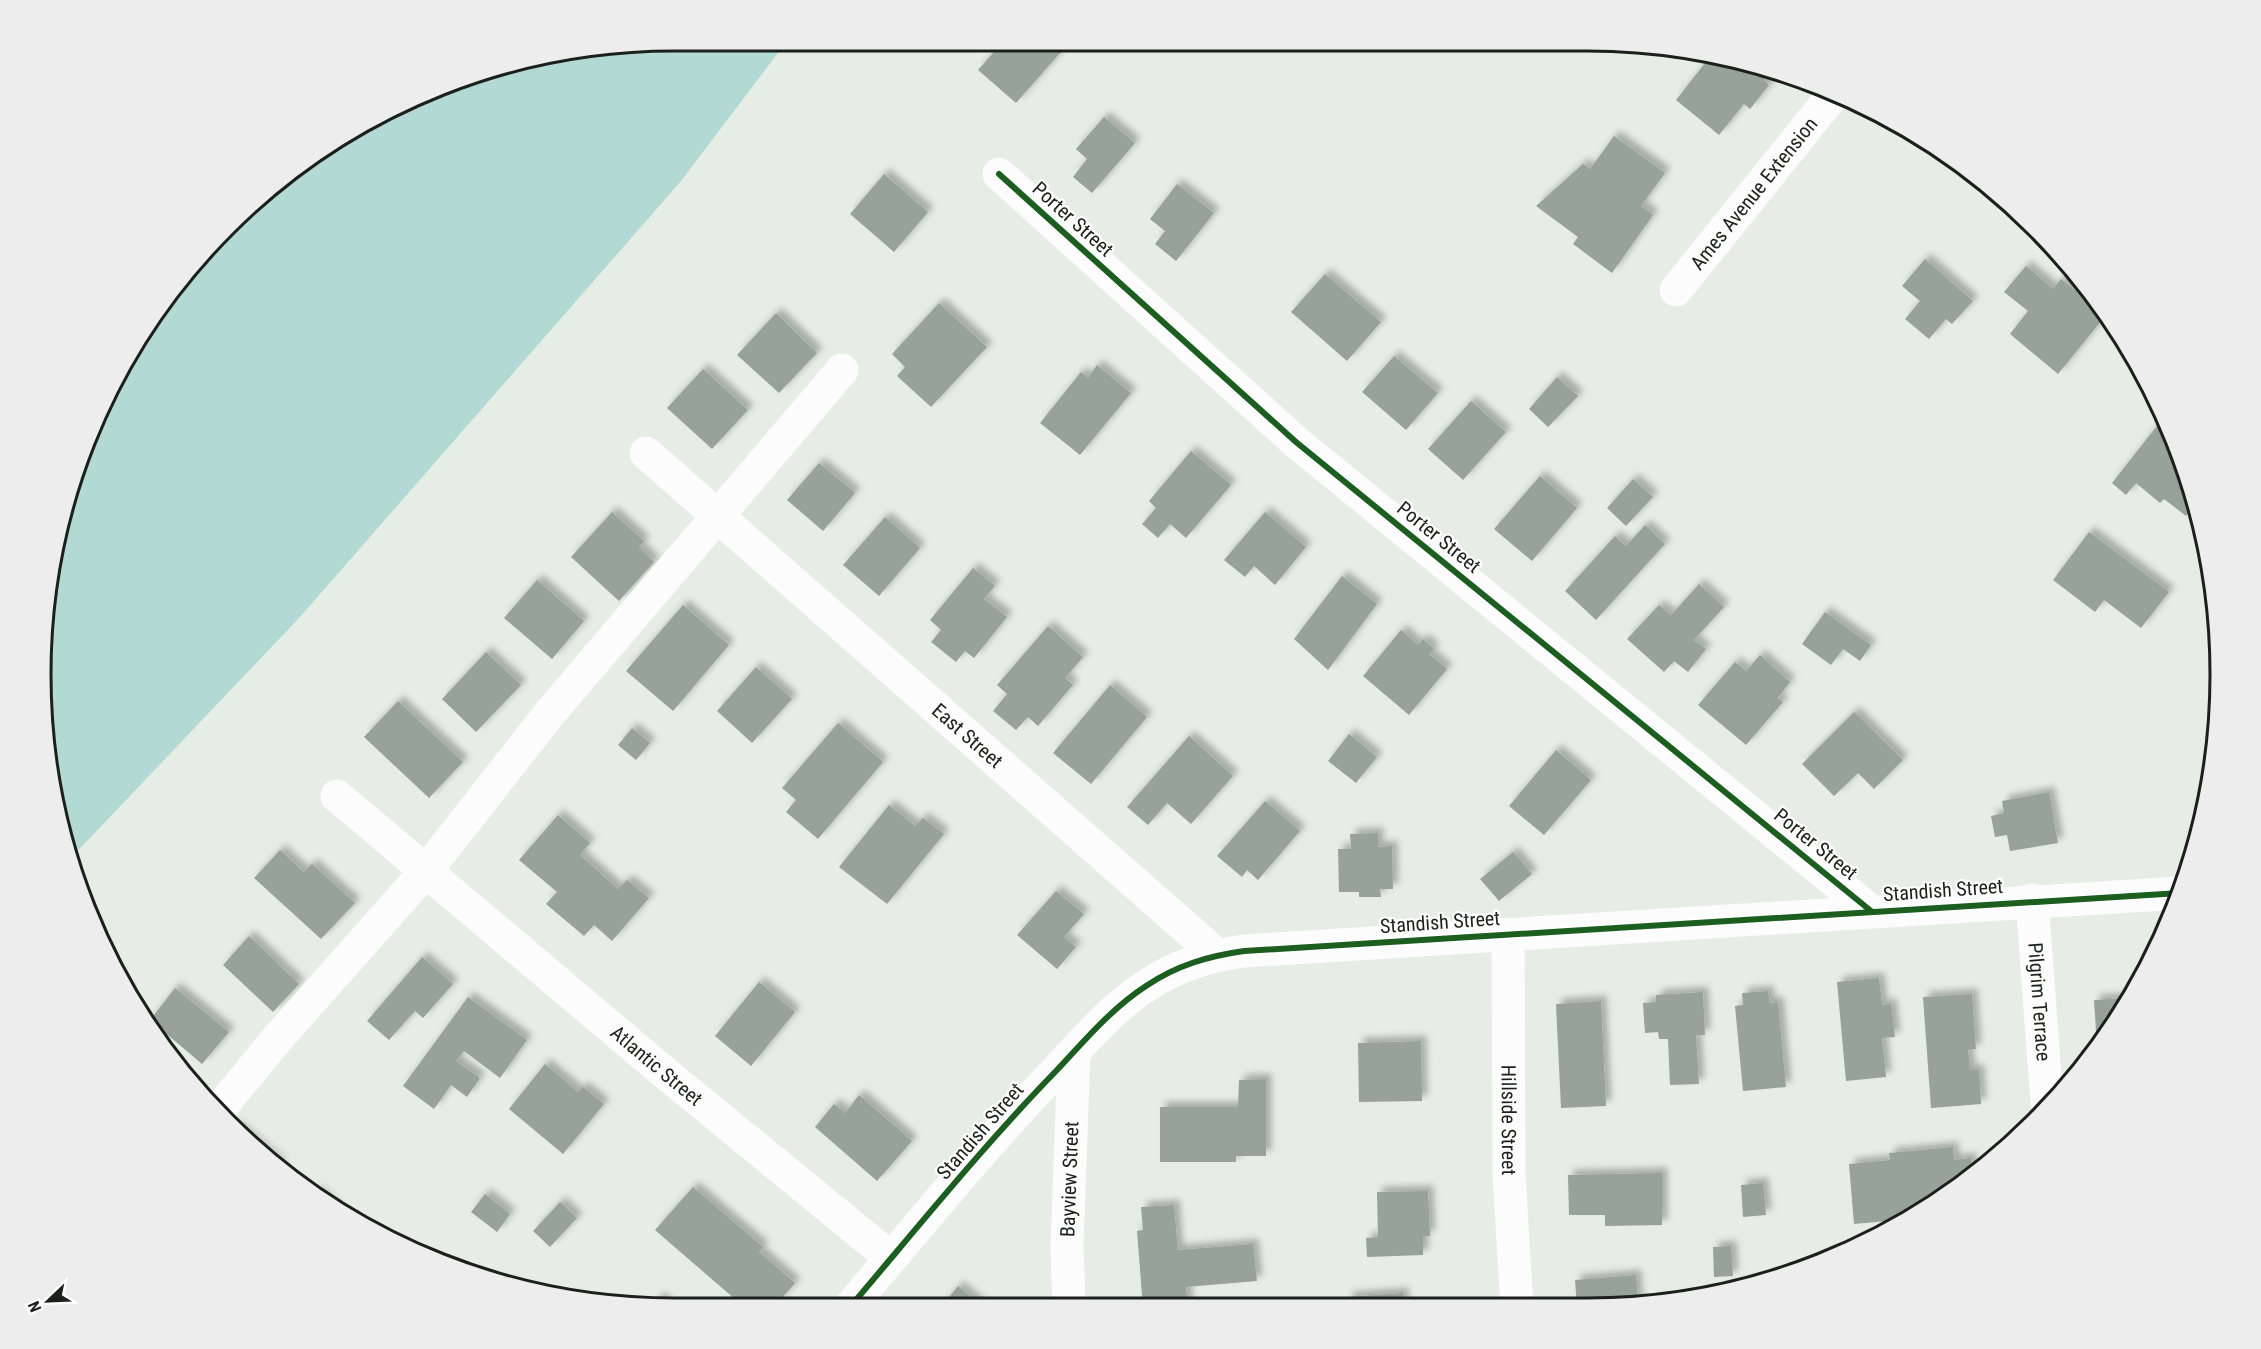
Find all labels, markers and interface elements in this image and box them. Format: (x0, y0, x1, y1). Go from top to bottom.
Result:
street label: Ames Avenue Extension (1685, 112, 1822, 275)
street label: Porter Street (1028, 176, 1118, 262)
street label: Porter Street (1392, 496, 1486, 578)
street label: East Street (927, 698, 1008, 773)
street label: Porter Street (1769, 803, 1863, 885)
street label: Standish Street (1882, 874, 2004, 906)
street label: Standish Street (1379, 906, 1501, 938)
street label: Pilgrim Terrace (2023, 942, 2056, 1062)
street label: Atlantic Street (606, 1020, 707, 1111)
street label: Hillside Street (1497, 1065, 1521, 1175)
street label: Standish Street (931, 1078, 1029, 1184)
street label: Bayview Street (1055, 1121, 1083, 1237)
north arrow (18, 1271, 78, 1331)
text: N (24, 1298, 45, 1315)

